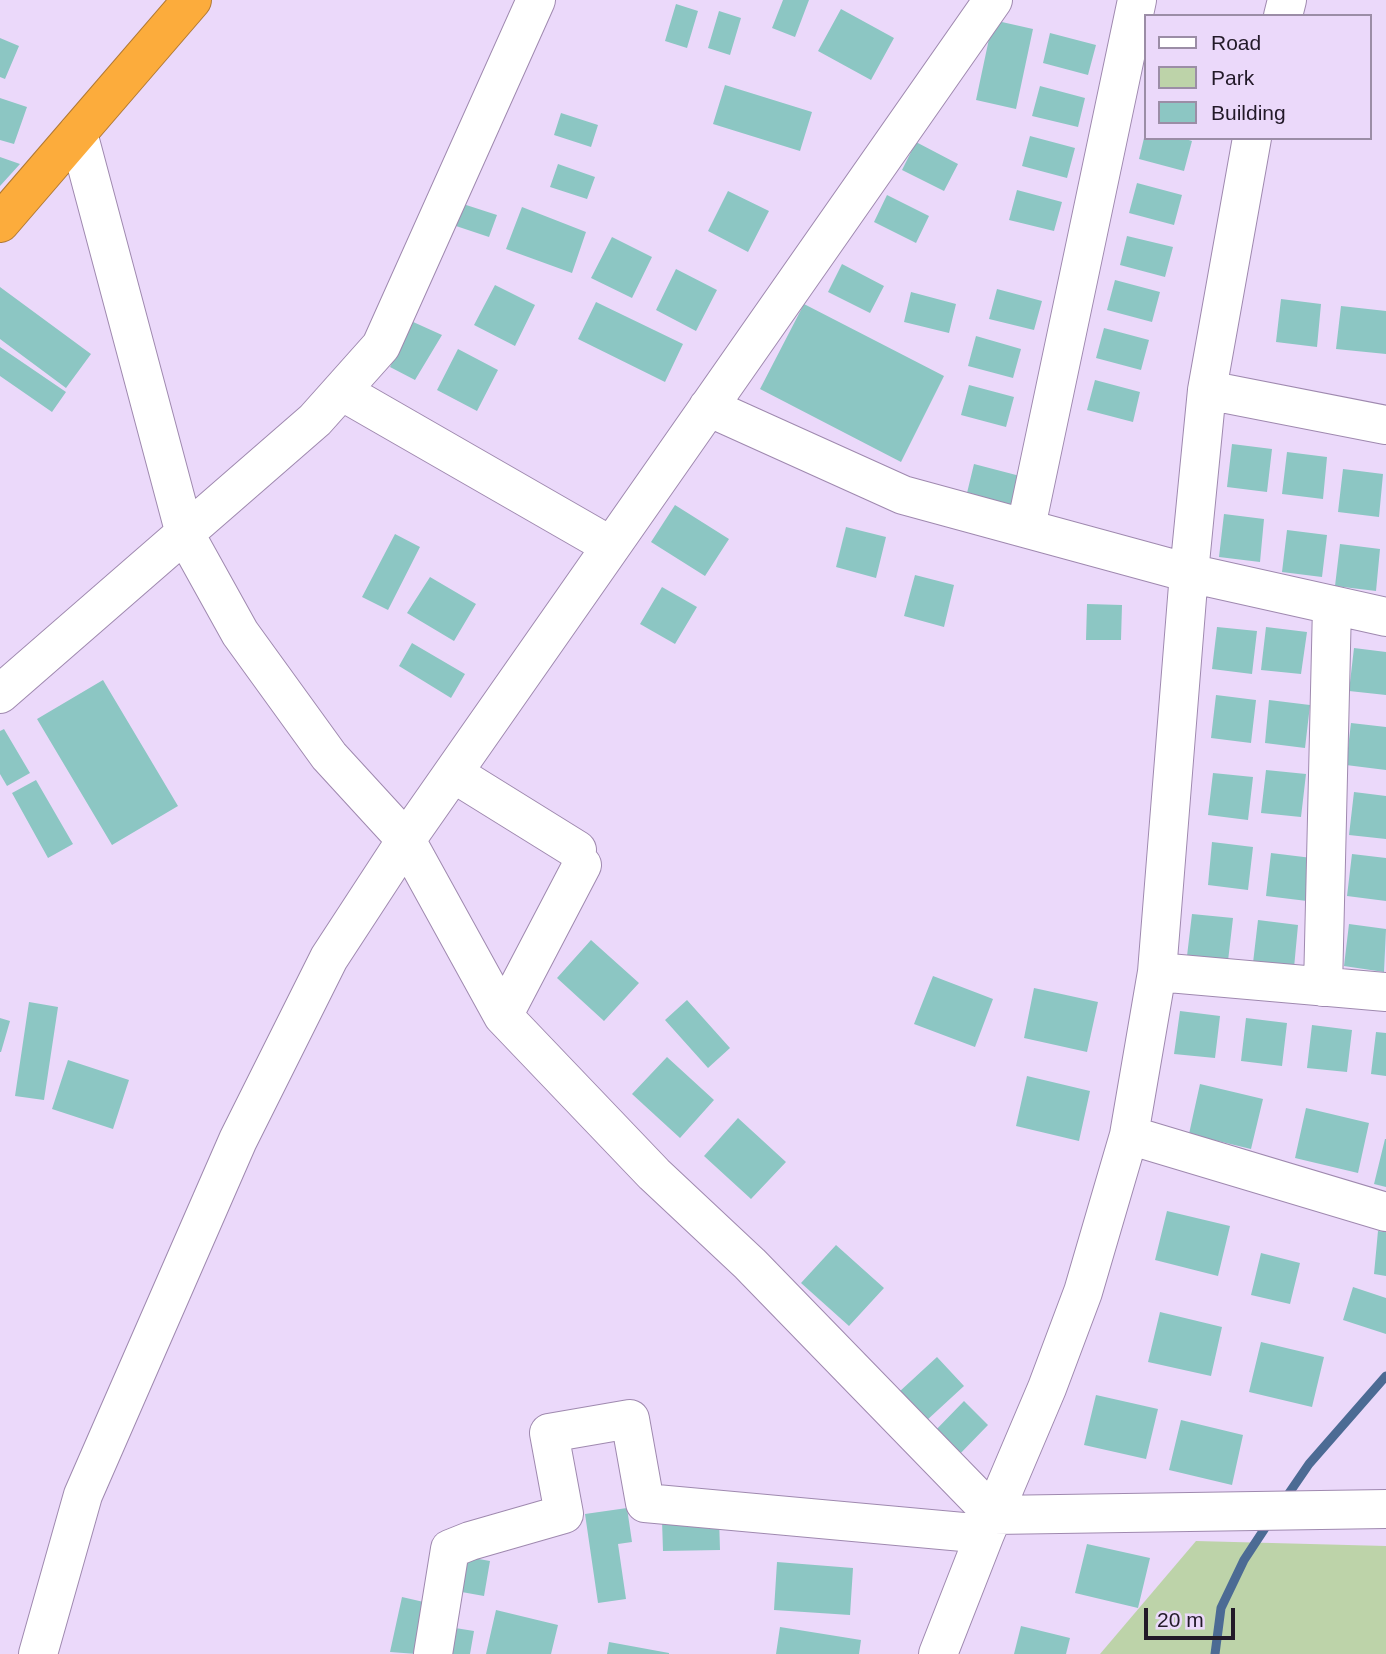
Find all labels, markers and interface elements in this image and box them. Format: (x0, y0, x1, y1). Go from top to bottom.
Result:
legend (1144, 14, 1372, 140)
text: Road (1211, 31, 1261, 54)
text: Park (1211, 66, 1254, 89)
text: Building (1211, 101, 1286, 124)
scale bar (1148, 1594, 1239, 1638)
text: 20 m (1157, 1608, 1204, 1631)

